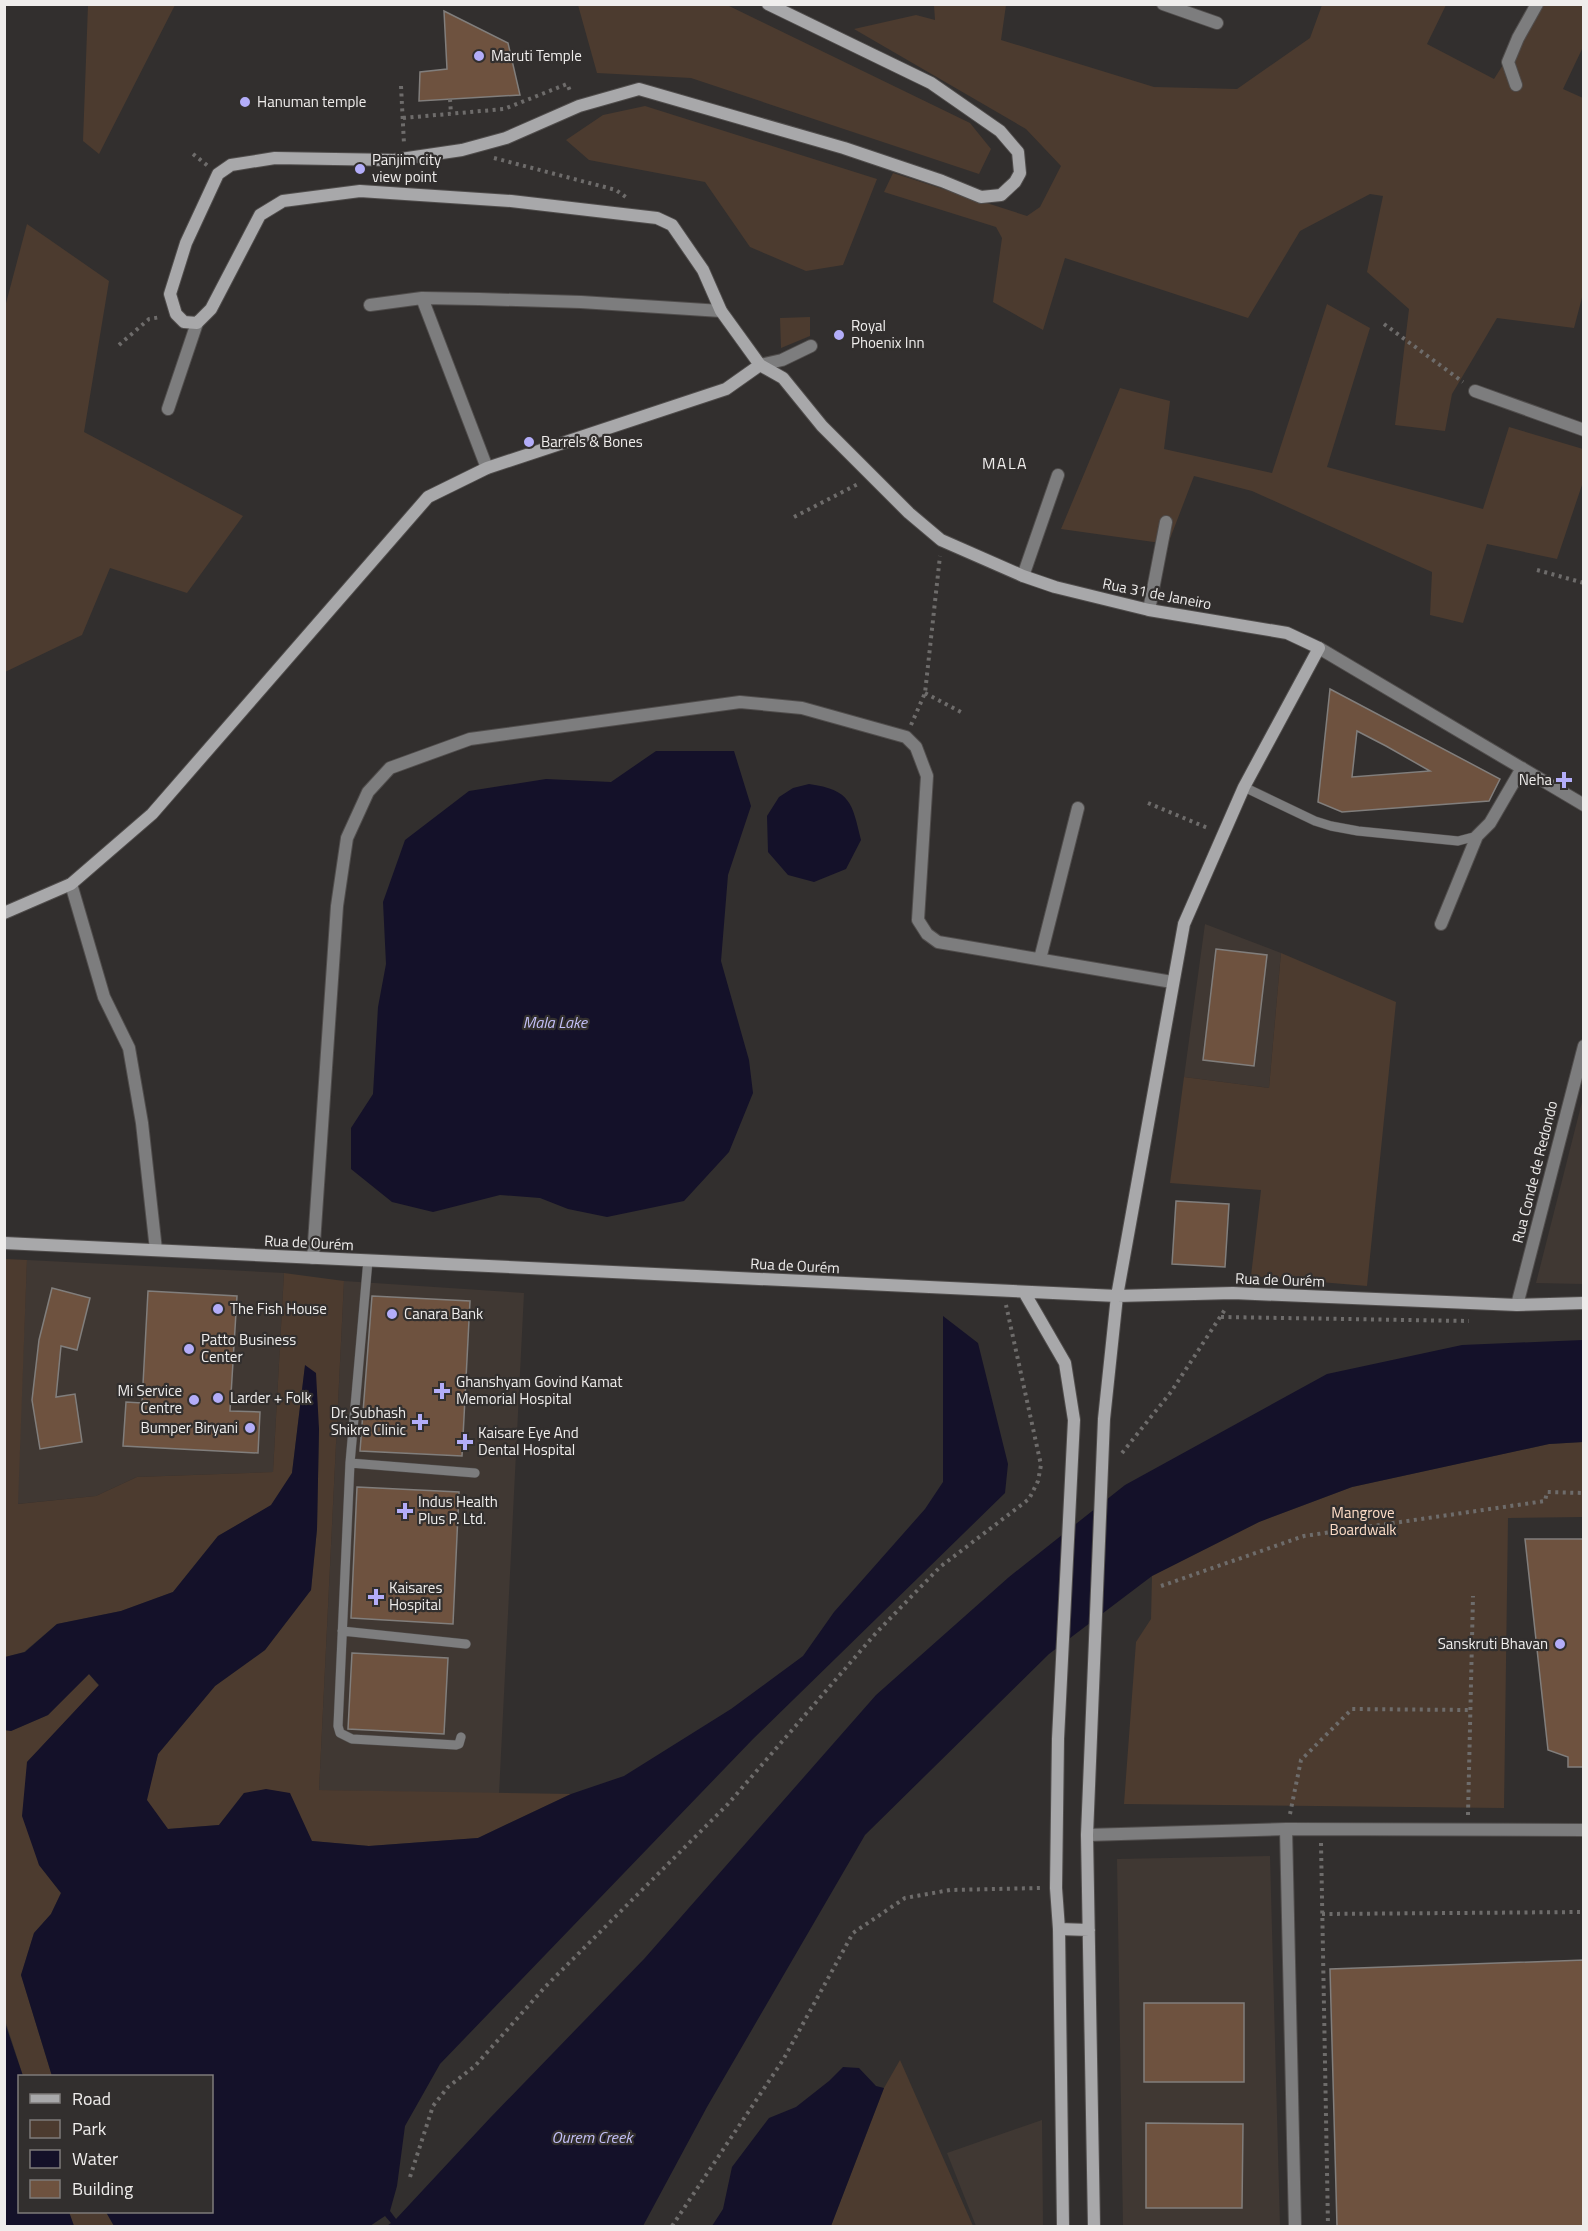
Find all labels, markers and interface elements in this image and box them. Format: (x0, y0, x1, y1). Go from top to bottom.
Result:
place label: Maruti Temple (491, 44, 582, 67)
marker: Maruti Temple (472, 49, 486, 63)
place label: Hanuman temple (257, 90, 366, 113)
marker: Hanuman temple (238, 95, 252, 109)
place label: Panjim city view point (372, 148, 441, 188)
marker: Panjim city view point (353, 162, 367, 176)
place label: Royal Phoenix Inn (851, 314, 925, 354)
marker: Royal Phoenix Inn (832, 328, 846, 342)
place label: Barrels & Bones (541, 430, 643, 453)
marker: Barrels & Bones (522, 435, 536, 449)
district label: MALA (982, 451, 1028, 475)
street label: Rua 31 de Janeiro (1101, 572, 1214, 615)
place label: Neha (1519, 768, 1552, 791)
marker: Neha (1557, 773, 1571, 787)
water label: Mala Lake (523, 1010, 589, 1034)
street label: Rua Conde de Redondo (1506, 1098, 1563, 1246)
street label: Rua de Ourém (264, 1229, 354, 1256)
street label: Rua de Ourém (750, 1252, 840, 1279)
street label: Rua de Ourém (1235, 1266, 1325, 1293)
place label: The Fish House (230, 1297, 327, 1320)
marker: The Fish House (211, 1302, 225, 1316)
place label: Canara Bank (404, 1302, 483, 1325)
marker: Canara Bank (385, 1307, 399, 1321)
place label: Patto Business Center (201, 1328, 296, 1368)
marker: Patto Business Center (182, 1342, 196, 1356)
place label: Ghanshyam Govind Kamat Memorial Hospital (456, 1370, 623, 1410)
place label: Mi Service Centre (117, 1379, 182, 1419)
marker: Ghanshyam Govind Kamat Memorial Hospital (433, 1382, 451, 1400)
place label: Larder + Folk (230, 1386, 312, 1409)
marker: Larder + Folk (211, 1391, 225, 1405)
marker: Mi Service Centre (187, 1393, 201, 1407)
place label: Dr. Subhash Shikre Clinic (331, 1401, 406, 1441)
marker: Dr. Subhash Shikre Clinic (411, 1413, 429, 1431)
place label: Bumper Biryani (141, 1416, 238, 1439)
marker: Bumper Biryani (243, 1421, 257, 1435)
place label: Kaisare Eye And Dental Hospital (478, 1421, 579, 1461)
marker: Kaisare Eye And Dental Hospital (456, 1433, 474, 1451)
place label: Indus Health Plus P. Ltd. (418, 1490, 498, 1530)
park label: Mangrove Boardwalk (1329, 1501, 1397, 1541)
marker: Indus Health Plus P. Ltd. (396, 1502, 414, 1520)
place label: Kaisares Hospital (389, 1576, 442, 1616)
marker: Kaisares Hospital (367, 1588, 385, 1606)
place label: Sanskruti Bhavan (1438, 1632, 1548, 1655)
marker: Sanskruti Bhavan (1553, 1637, 1567, 1651)
legend (18, 2075, 213, 2213)
text: Road (72, 2085, 111, 2112)
text: Park (72, 2115, 107, 2142)
water label: Ourem Creek (552, 2125, 634, 2149)
text: Water (72, 2145, 118, 2172)
text: Building (72, 2175, 133, 2202)

